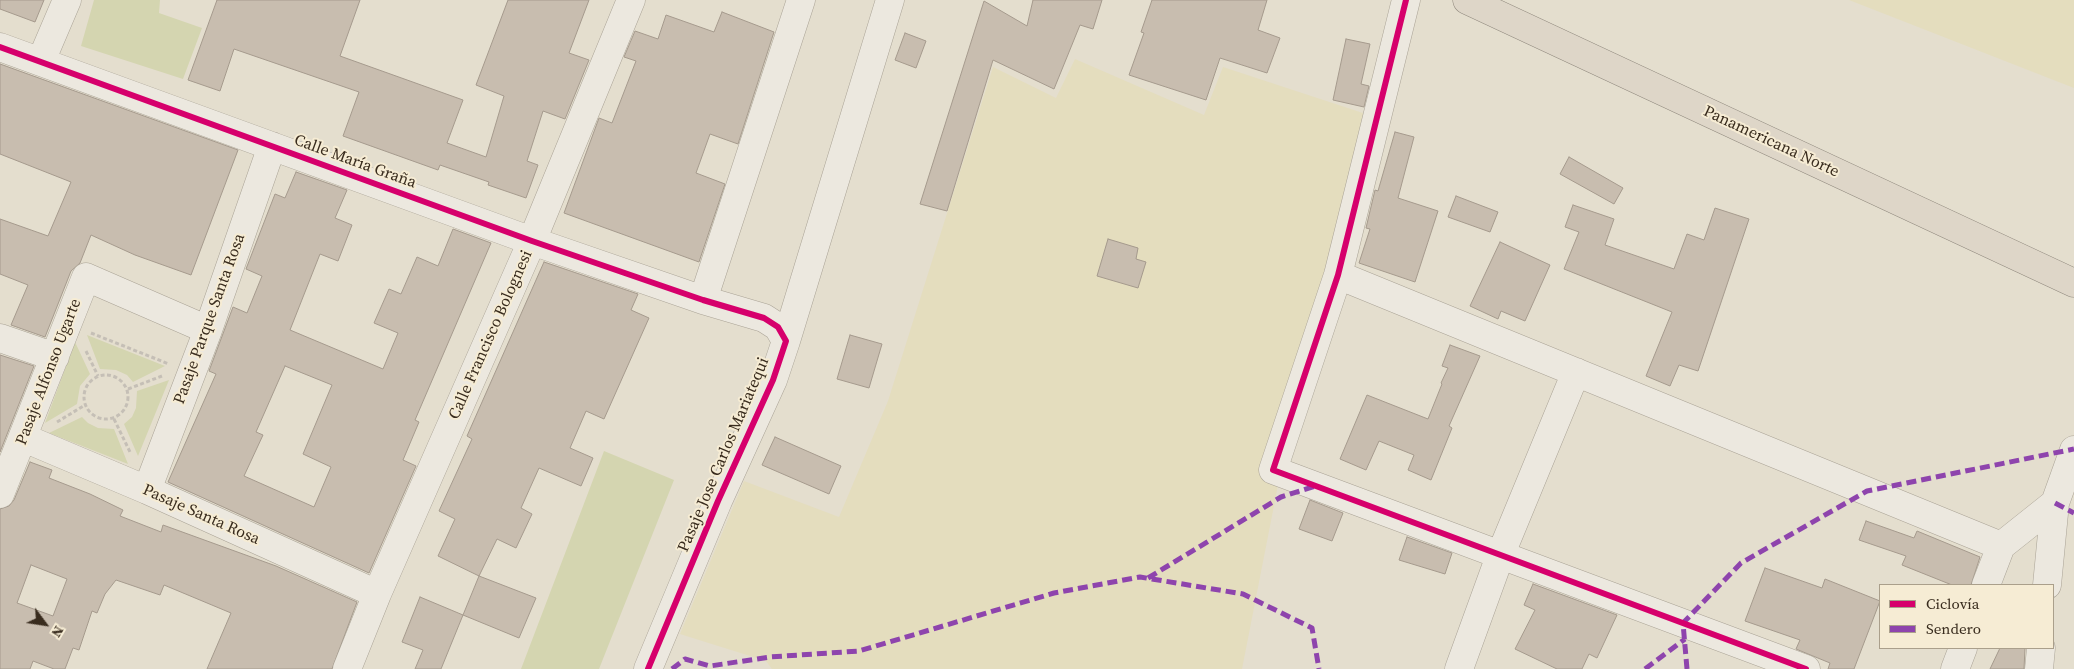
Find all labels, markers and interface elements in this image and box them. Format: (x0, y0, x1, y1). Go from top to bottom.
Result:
street label: Panamericana Norte (1700, 102, 1842, 182)
street label: Calle María Graña (291, 131, 419, 193)
street label: Pasaje Parque Santa Rosa (170, 231, 250, 407)
street label: Calle Francisco Bolognesi (445, 248, 537, 422)
street label: Pasaje Alfonso Ugarte (12, 296, 86, 448)
street label: Pasaje Jose Carlos Mariatequi (674, 355, 774, 555)
street label: Pasaje Santa Rosa (140, 481, 262, 549)
legend (1879, 584, 2054, 649)
text: Ciclovía (1926, 593, 1979, 614)
north arrow (20, 599, 70, 649)
text: Sendero (1926, 618, 1981, 639)
text: N (47, 622, 69, 641)

